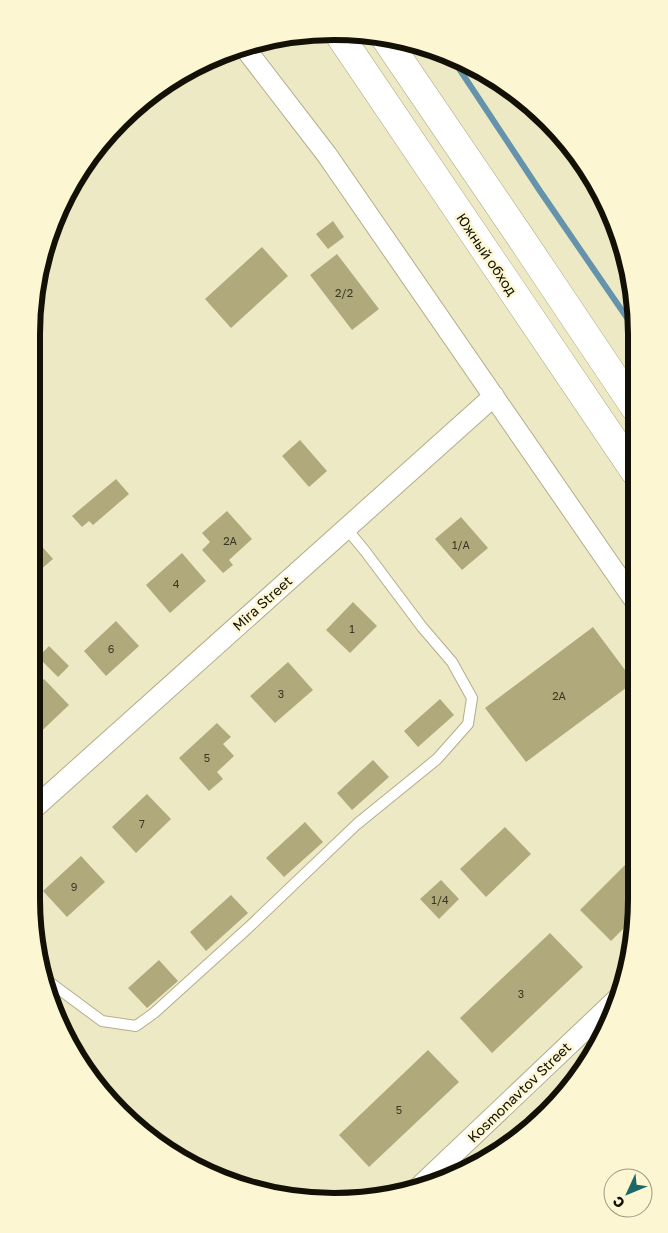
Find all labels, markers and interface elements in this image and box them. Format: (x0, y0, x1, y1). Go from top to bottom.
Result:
street label: Южный обход (453, 210, 521, 299)
house number: 2/2 (335, 286, 353, 299)
house number: 2А (223, 534, 238, 547)
house number: 1/А (452, 538, 471, 551)
street label: Mira Street (229, 572, 295, 634)
house number: 4 (173, 577, 180, 590)
house number: 1 (349, 622, 355, 635)
house number: 6 (108, 642, 115, 655)
house number: 3 (278, 687, 284, 700)
house number: 2А (552, 689, 567, 702)
house number: 5 (204, 751, 210, 764)
house number: 7 (139, 817, 145, 830)
house number: 9 (71, 880, 77, 893)
house number: 1/4 (431, 893, 449, 906)
house number: 3 (518, 987, 524, 1000)
street label: Kosmonavtov Street (464, 1038, 574, 1146)
house number: 5 (396, 1103, 402, 1116)
north arrow (603, 1168, 653, 1218)
text: С (609, 1193, 628, 1212)

